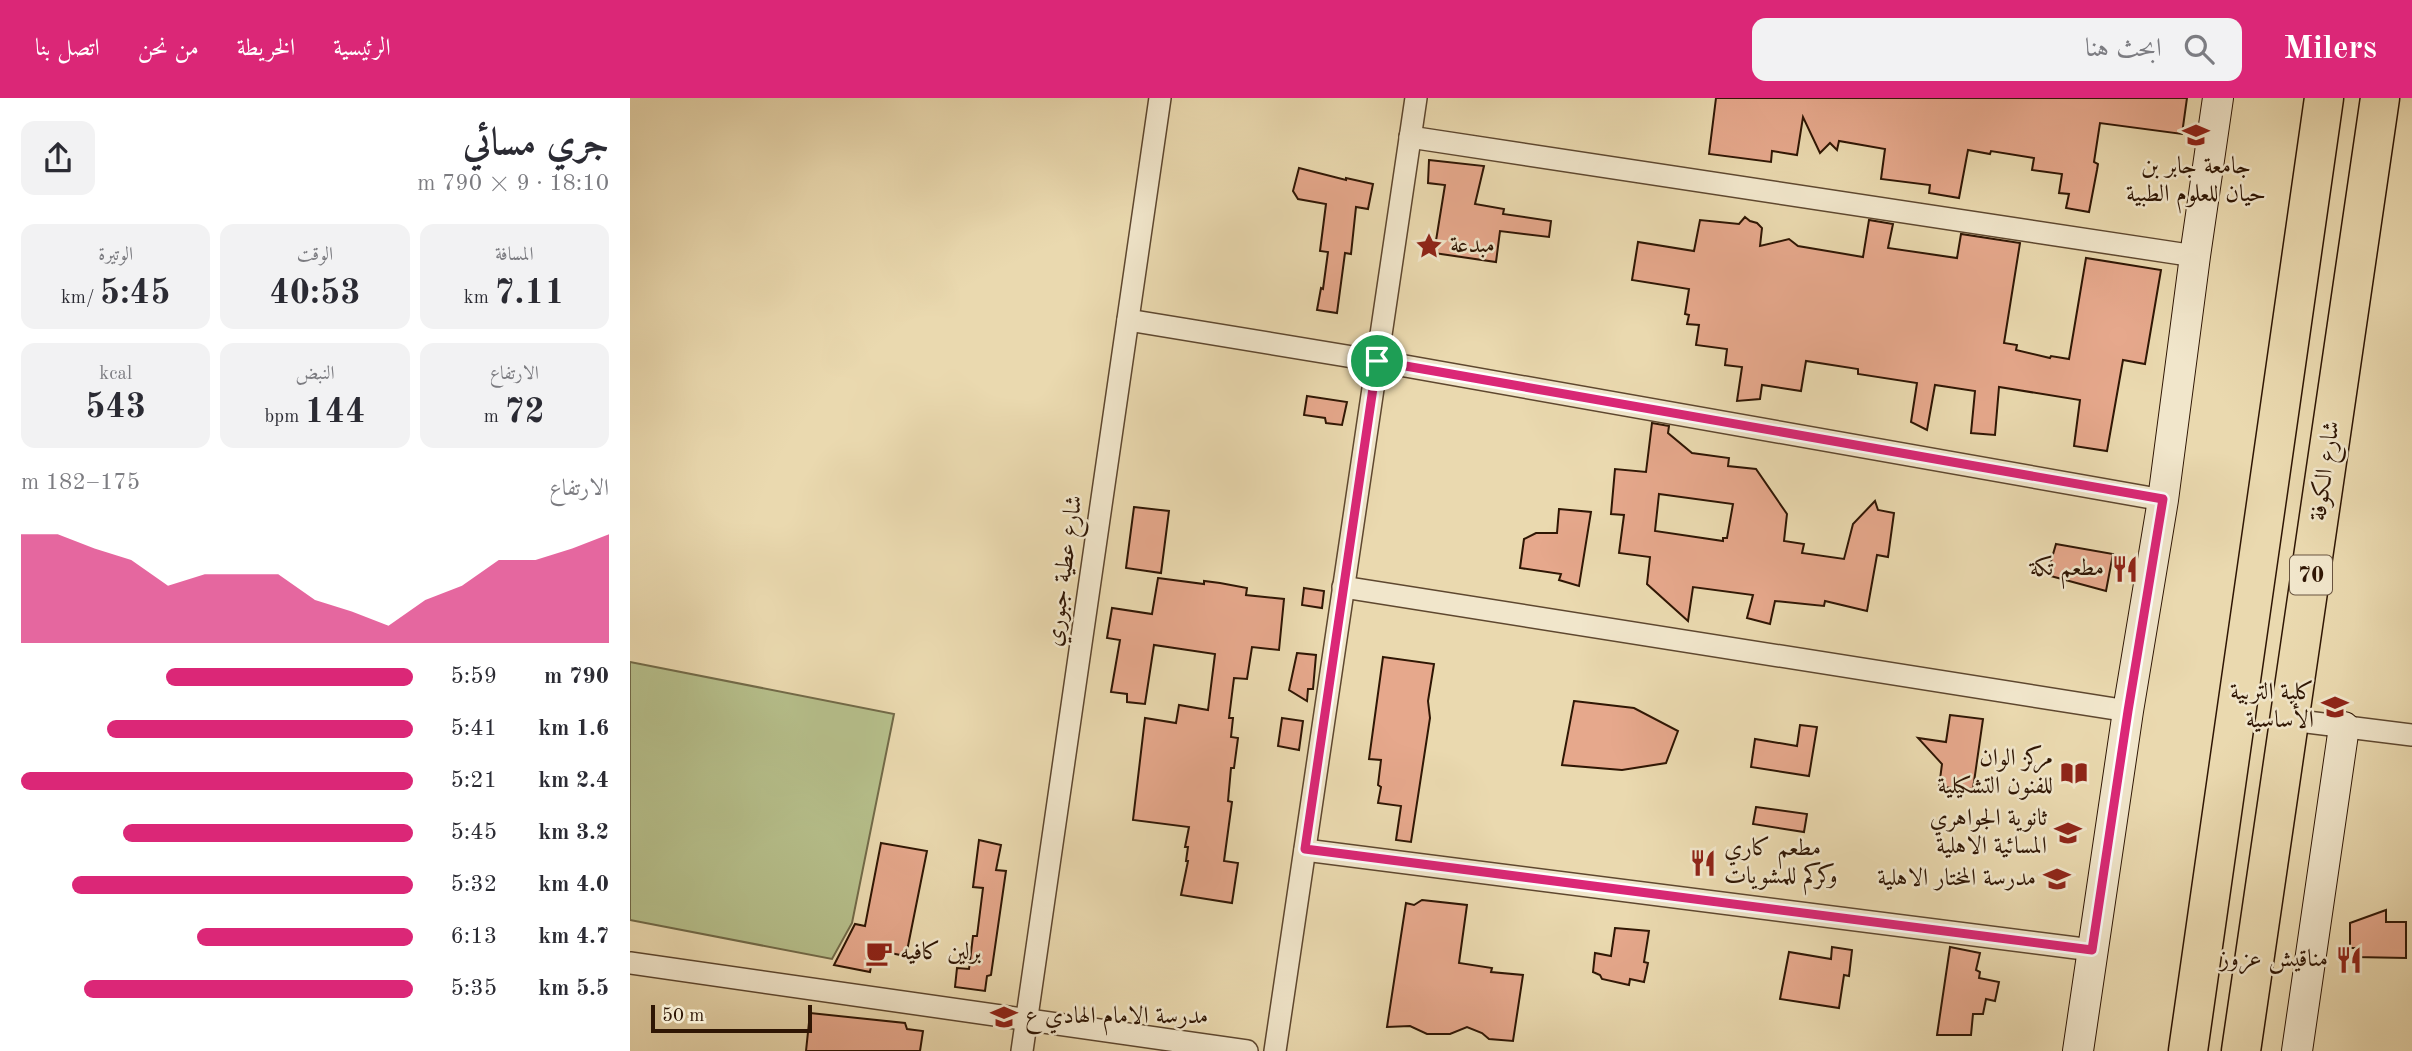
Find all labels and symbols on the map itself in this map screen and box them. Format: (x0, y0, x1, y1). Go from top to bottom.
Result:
school or university icon: جامعة جابر بن حيان للعلوم الطبية (2181, 120, 2211, 150)
place label: جامعة جابر بن حيان للعلوم الطبية (2126, 155, 2266, 214)
place icon: مبدعة (1414, 231, 1444, 261)
place label: مبدعة (1450, 234, 1495, 258)
pin (1347, 331, 1407, 391)
street label: شارع الكوفة (2305, 419, 2351, 523)
street label: شارع عطية جبوري (1043, 494, 1093, 649)
restaurant icon: مطعم تكة (2110, 554, 2140, 584)
place label: مطعم تكة (2029, 555, 2104, 589)
road number: 70 (2290, 555, 2332, 594)
place label: كلية التربية الأساسية (2230, 680, 2314, 733)
school or university icon: كلية التربية الأساسية (2320, 692, 2350, 722)
place label: مركز الوان للفنون التشكيلية (1938, 744, 2053, 800)
library icon: مركز الوان للفنون التشكيلية (2059, 758, 2089, 788)
place label: ثانوية الجواهري المسائية الاهلية (1930, 807, 2047, 859)
school or university icon: ثانوية الجواهري المسائية الاهلية (2053, 818, 2083, 848)
place label: مطعم كاري وكركم للمشويات (1724, 836, 1838, 896)
restaurant icon: مطعم كاري وكركم للمشويات (1688, 848, 1718, 878)
school or university icon: مدرسة المختار الاهلية (2042, 864, 2072, 894)
place label: مدرسة المختار الاهلية (1877, 866, 2036, 891)
cafe icon: برلين كافيه (864, 938, 894, 968)
place label: برلين كافيه (900, 940, 981, 965)
restaurant icon: مناقيش عزوز (2334, 945, 2364, 975)
place label: مناقيش عزوز (2218, 948, 2328, 975)
scale bar (651, 1002, 812, 1034)
school or university icon: مدرسة الامام الهادي ع (989, 1002, 1019, 1032)
place label: مدرسة الامام الهادي ع (1025, 1005, 1208, 1036)

